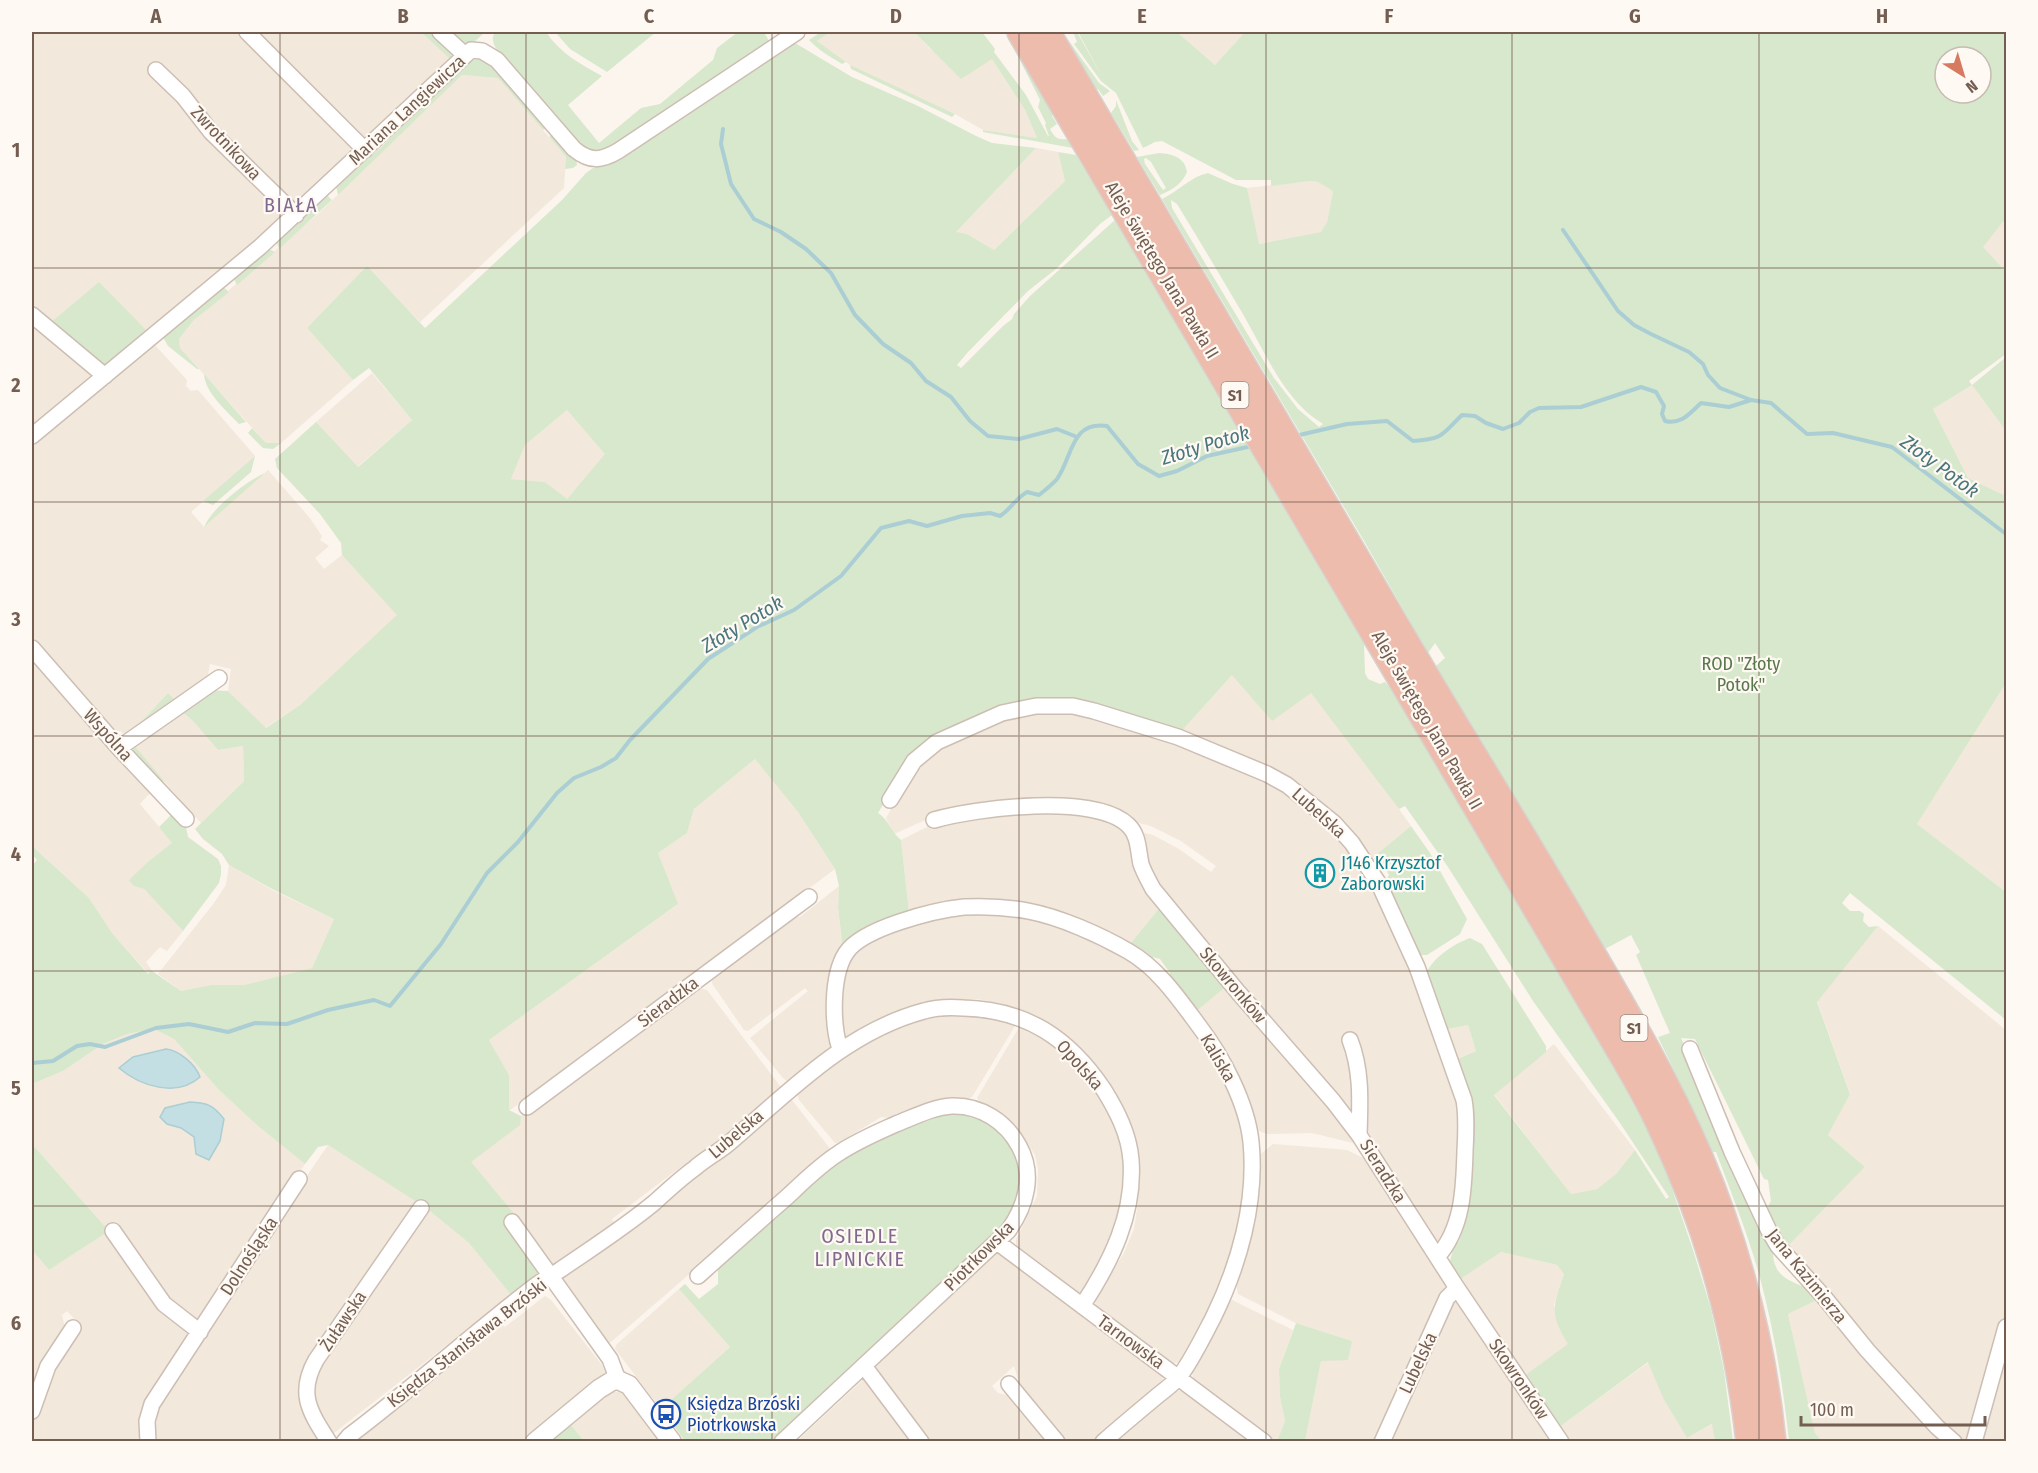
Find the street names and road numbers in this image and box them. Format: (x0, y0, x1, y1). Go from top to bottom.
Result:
street label: Mariana Langiewicza (344, 50, 470, 170)
street label: Zwrotnikowa (186, 101, 266, 185)
street label: Aleje świętego Jana Pawła II (1100, 177, 1224, 363)
road number: S1 (1222, 382, 1248, 408)
street label: Aleje świętego Jana Pawła II (1367, 627, 1487, 813)
street label: Wspólna (79, 704, 137, 766)
street label: Lubelska (1287, 783, 1351, 843)
street label: Skowronków (1195, 942, 1271, 1028)
street label: Sieradzka (633, 972, 703, 1032)
road number: S1 (1620, 1015, 1648, 1041)
street label: Kaliska (1195, 1030, 1241, 1086)
street label: Opolska (1052, 1035, 1108, 1095)
street label: Lubelska (704, 1105, 768, 1163)
street label: Sieradzka (1355, 1135, 1411, 1207)
street label: Dolnośląska (215, 1212, 283, 1299)
street label: Piotrkowska (940, 1216, 1019, 1295)
street label: Jana Kazimierza (1762, 1224, 1852, 1328)
street label: Księdza Stanisława Brzóski (383, 1274, 551, 1412)
street label: Żuławska (315, 1287, 371, 1355)
street label: Tarnowska (1093, 1310, 1169, 1374)
street label: Lubelska (1394, 1329, 1442, 1397)
street label: Skowronków (1484, 1334, 1554, 1424)

